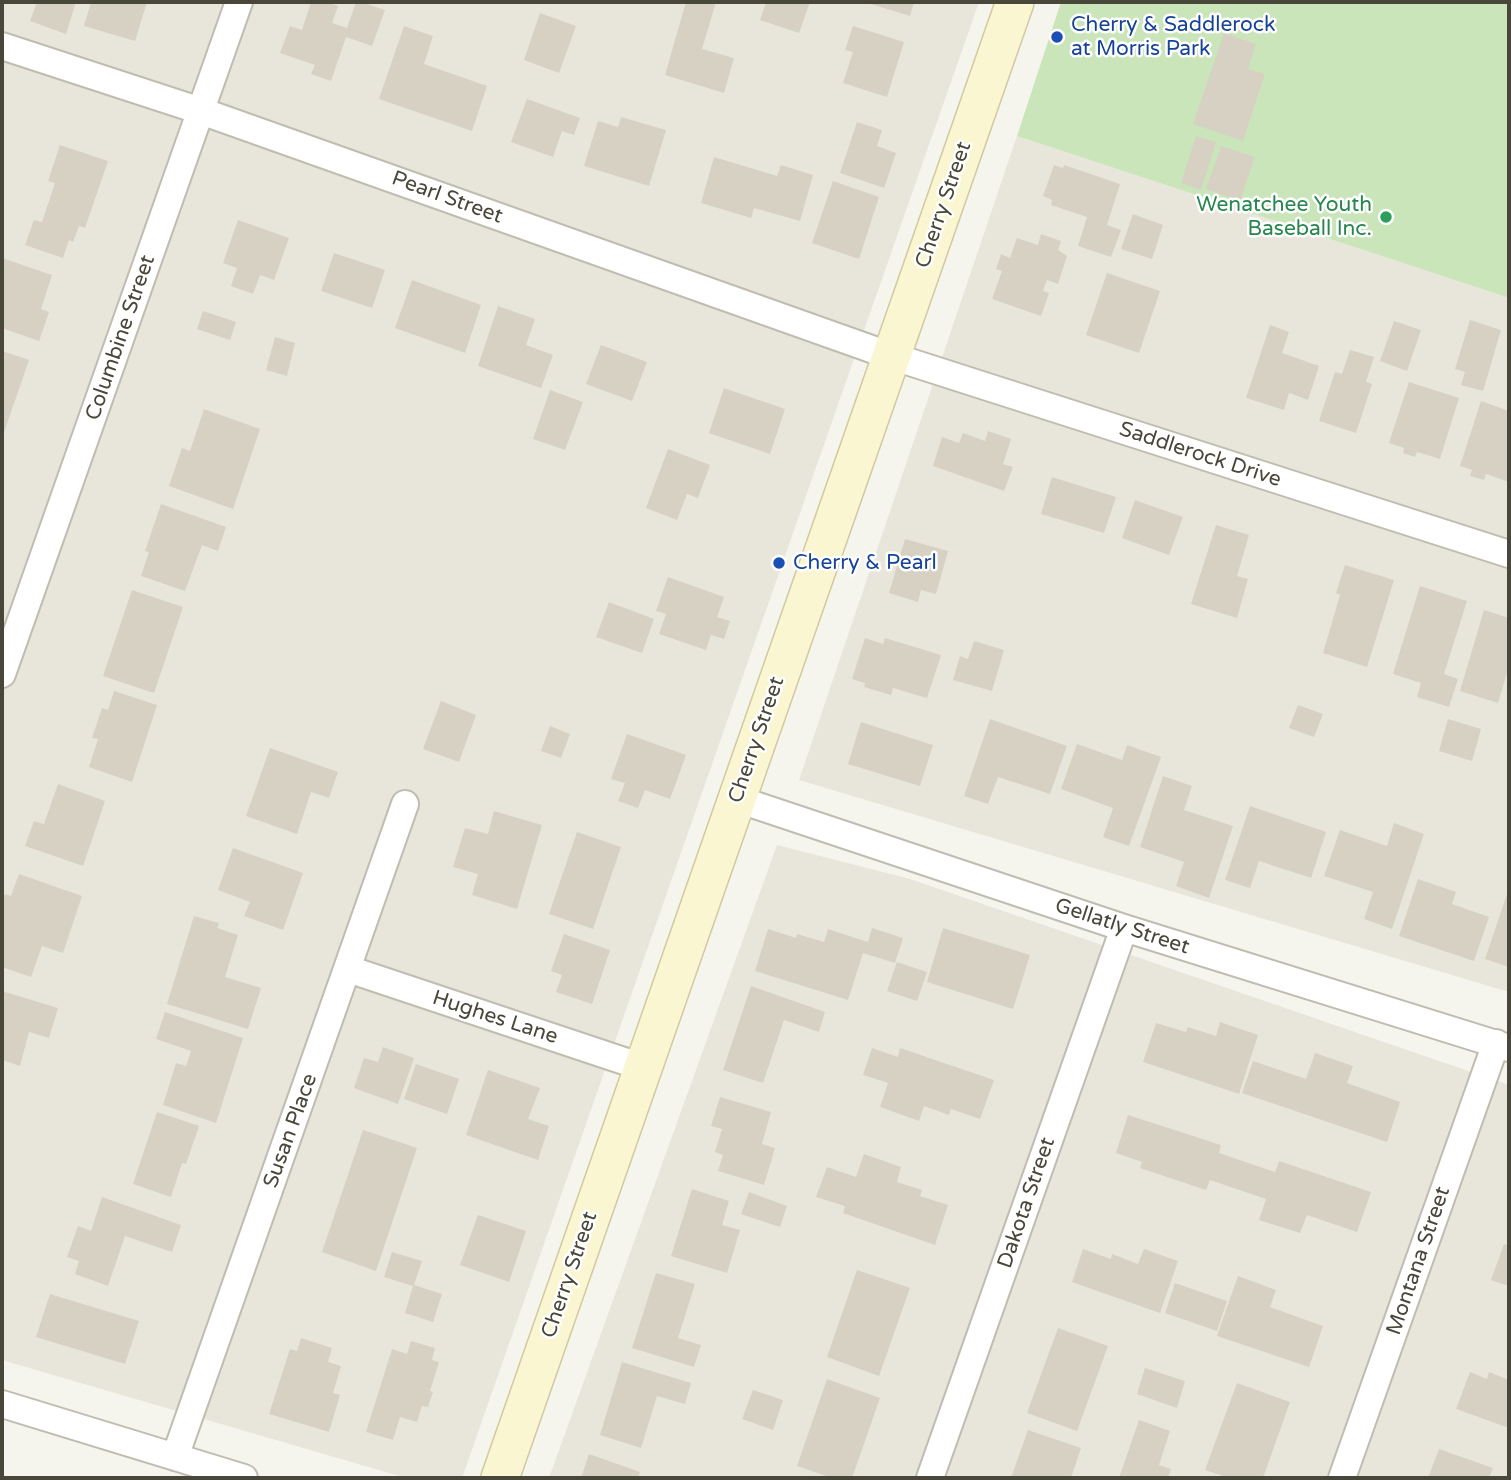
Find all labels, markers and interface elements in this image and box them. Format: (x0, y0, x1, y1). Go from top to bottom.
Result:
place label: Cherry & Saddlerock at Morris Park (1071, 12, 1275, 62)
marker: Cherry & Saddlerock at Morris Park (1049, 29, 1065, 45)
street label: Cherry Street (911, 138, 977, 272)
street label: Pearl Street (388, 166, 506, 230)
place label: Wenatchee Youth Baseball Inc. (1196, 192, 1372, 242)
marker: Wenatchee Youth Baseball Inc. (1378, 209, 1394, 225)
street label: Columbine Street (81, 252, 161, 424)
street label: Saddlerock Drive (1116, 417, 1284, 493)
place label: Cherry & Pearl (793, 550, 937, 576)
marker: Cherry & Pearl (771, 555, 787, 571)
street label: Cherry Street (724, 673, 790, 807)
street label: Gellatly Street (1052, 893, 1192, 961)
street label: Hughes Lane (429, 986, 561, 1050)
street label: Susan Place (259, 1070, 323, 1192)
street label: Dakota Street (993, 1134, 1061, 1272)
street label: Montana Street (1382, 1184, 1456, 1338)
street label: Cherry Street (537, 1208, 603, 1342)

